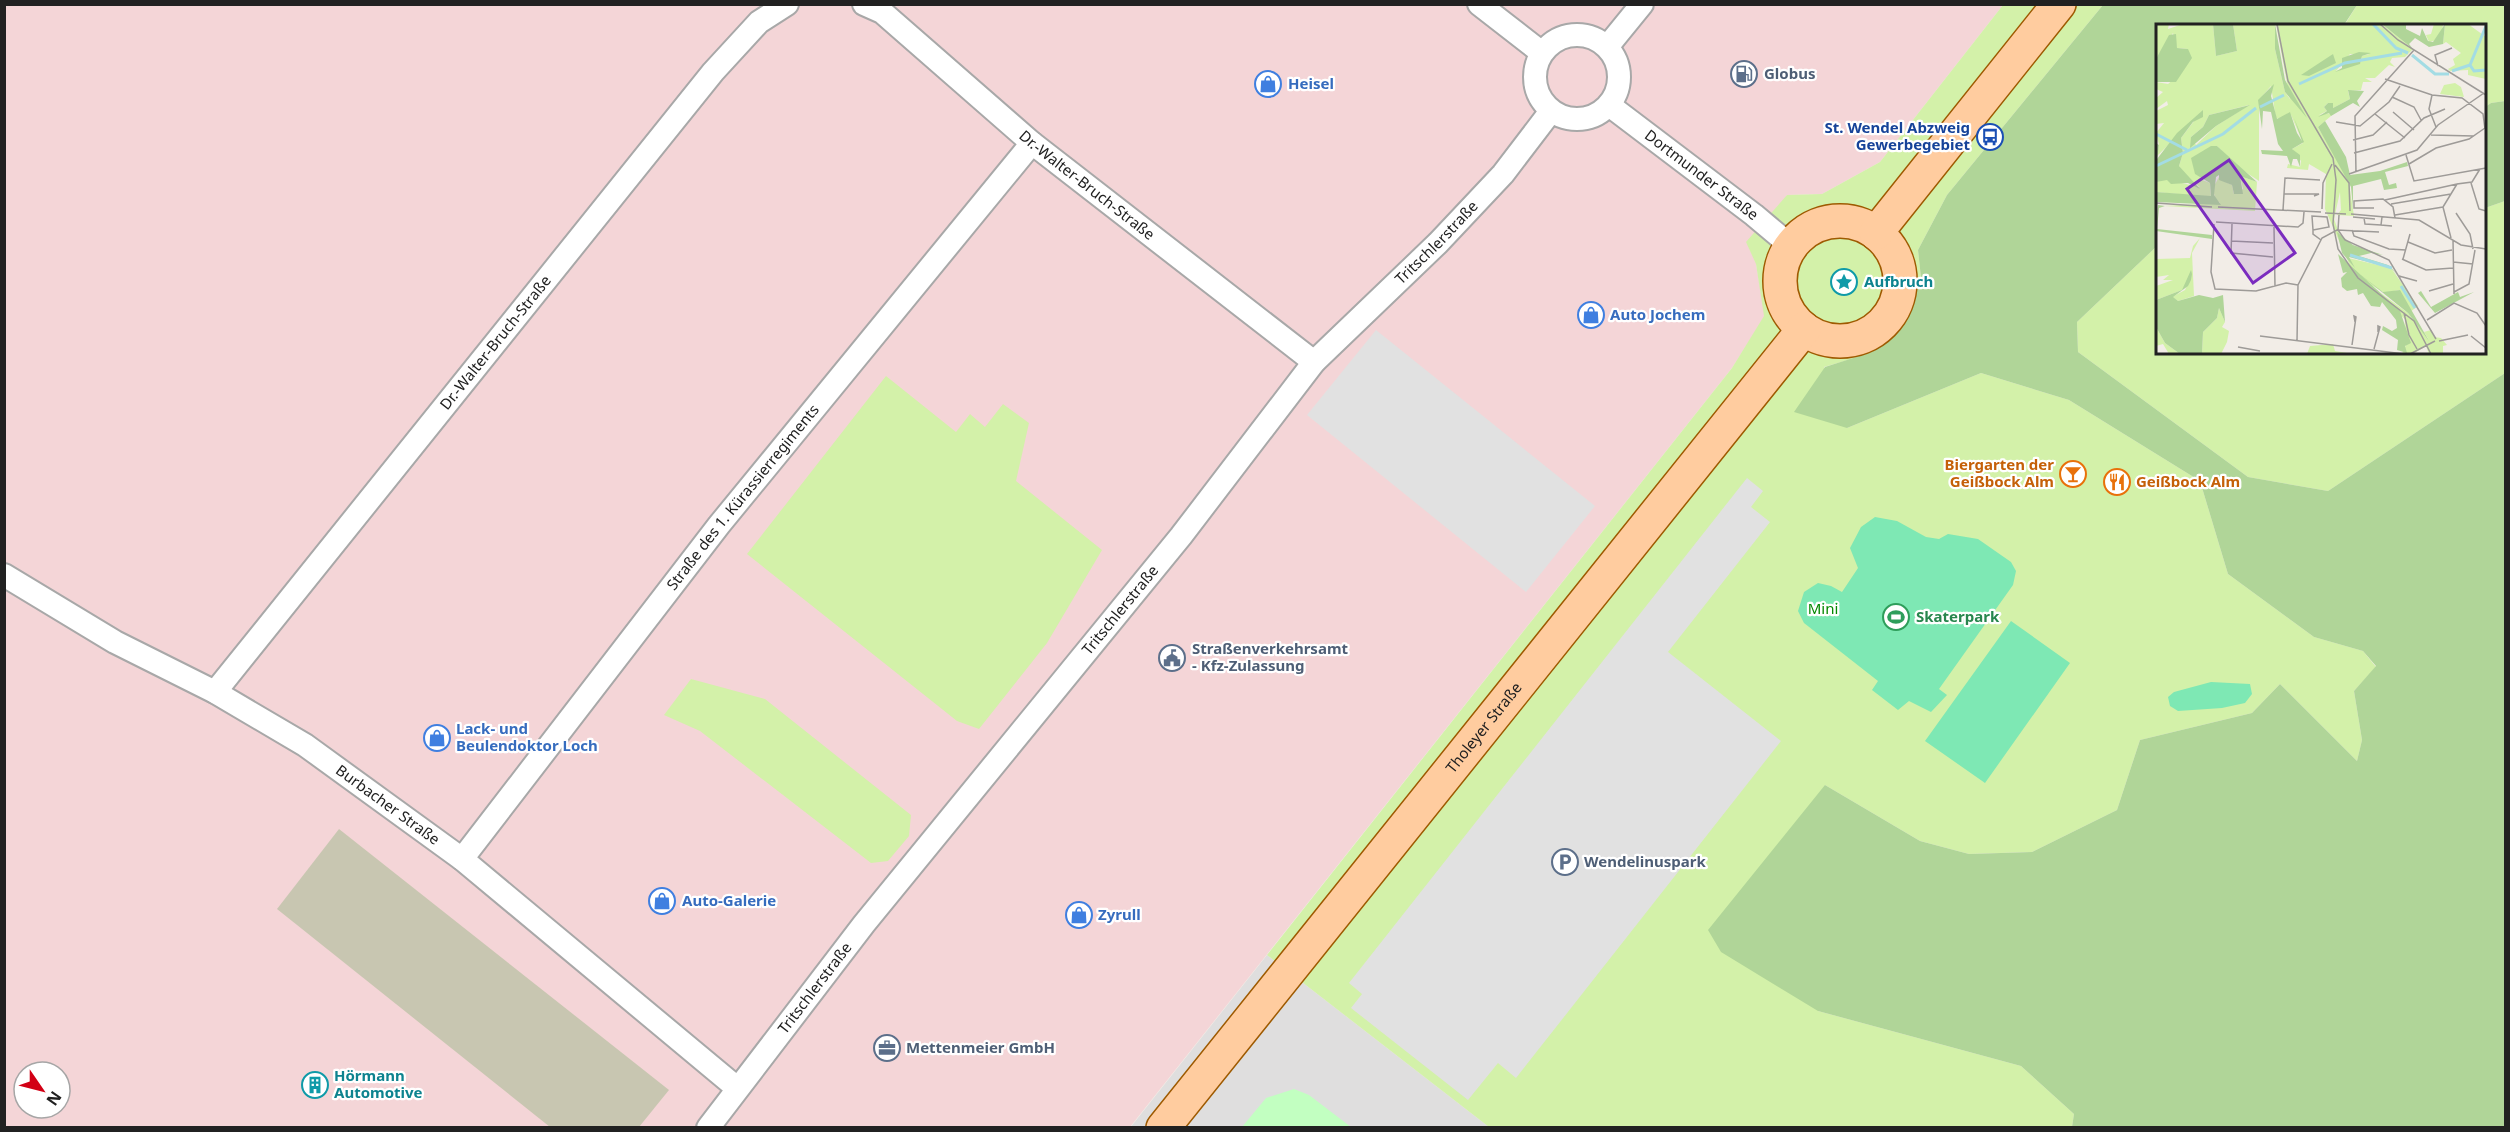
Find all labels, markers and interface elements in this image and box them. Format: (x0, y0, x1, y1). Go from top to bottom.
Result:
inset map (2156, 24, 2486, 354)
fuel station icon: Globus (1729, 59, 1759, 89)
place label: Globus (1764, 63, 1815, 83)
shop icon: Heisel (1253, 69, 1283, 99)
place label: Heisel (1288, 73, 1334, 93)
place label: St. Wendel Abzweig Gewerbegebiet (1825, 117, 1970, 154)
bus stop icon: St. Wendel Abzweig Gewerbegebiet (1975, 122, 2005, 152)
street label: Dr.-Walter-Bruch-Straße (1015, 125, 1159, 244)
street label: Dortmunder Straße (1641, 125, 1763, 224)
street label: Tritschlerstraße (1390, 196, 1482, 288)
place icon: Aufbruch (1829, 267, 1859, 297)
street label: Dr.-Walter-Bruch-Straße (435, 271, 555, 413)
place label: Aufbruch (1864, 271, 1933, 291)
shop icon: Auto Jochem (1576, 300, 1606, 330)
place label: Auto Jochem (1610, 304, 1705, 324)
street label: Straße des 1. Kürassierregiments (662, 400, 823, 594)
place label: Biergarten der Geißbock Alm (1945, 454, 2054, 491)
bar icon: Biergarten der Geißbock Alm (2058, 459, 2088, 489)
restaurant icon: Geißbock Alm (2102, 467, 2132, 497)
place label: Geißbock Alm (2136, 471, 2240, 491)
street label: Tritschlerstraße (1077, 561, 1162, 659)
park label: Mini (1808, 598, 1838, 618)
sports icon: Skaterpark (1881, 602, 1911, 632)
place label: Skaterpark (1916, 606, 2000, 626)
place label: Straßenverkehrsamt - Kfz-Zulassung (1192, 638, 1349, 675)
public building icon: Straßenverkehrsamt - Kfz-Zulassung (1157, 643, 1187, 673)
street label: Tholeyer Straße (1441, 678, 1526, 777)
place label: Lack- und Beulendoktor Loch (456, 718, 598, 755)
shop icon: Lack- und Beulendoktor Loch (422, 723, 452, 753)
street label: Burbacher Straße (332, 760, 444, 849)
parking icon: Wendelinuspark (1550, 847, 1580, 877)
place label: Wendelinuspark (1584, 851, 1707, 871)
shop icon: Auto-Galerie (647, 886, 677, 916)
place label: Auto-Galerie (682, 890, 776, 910)
shop icon: Zyrull (1064, 900, 1094, 930)
place label: Zyrull (1098, 904, 1141, 924)
street label: Tritschlerstraße (773, 938, 856, 1037)
office icon: Mettenmeier GmbH (872, 1033, 902, 1063)
place label: Mettenmeier GmbH (906, 1037, 1055, 1057)
north arrow (12, 1060, 72, 1120)
place label: Hörmann Automotive (334, 1065, 423, 1102)
building icon: Hörmann Automotive (300, 1070, 330, 1100)
text: N (42, 1087, 67, 1110)

